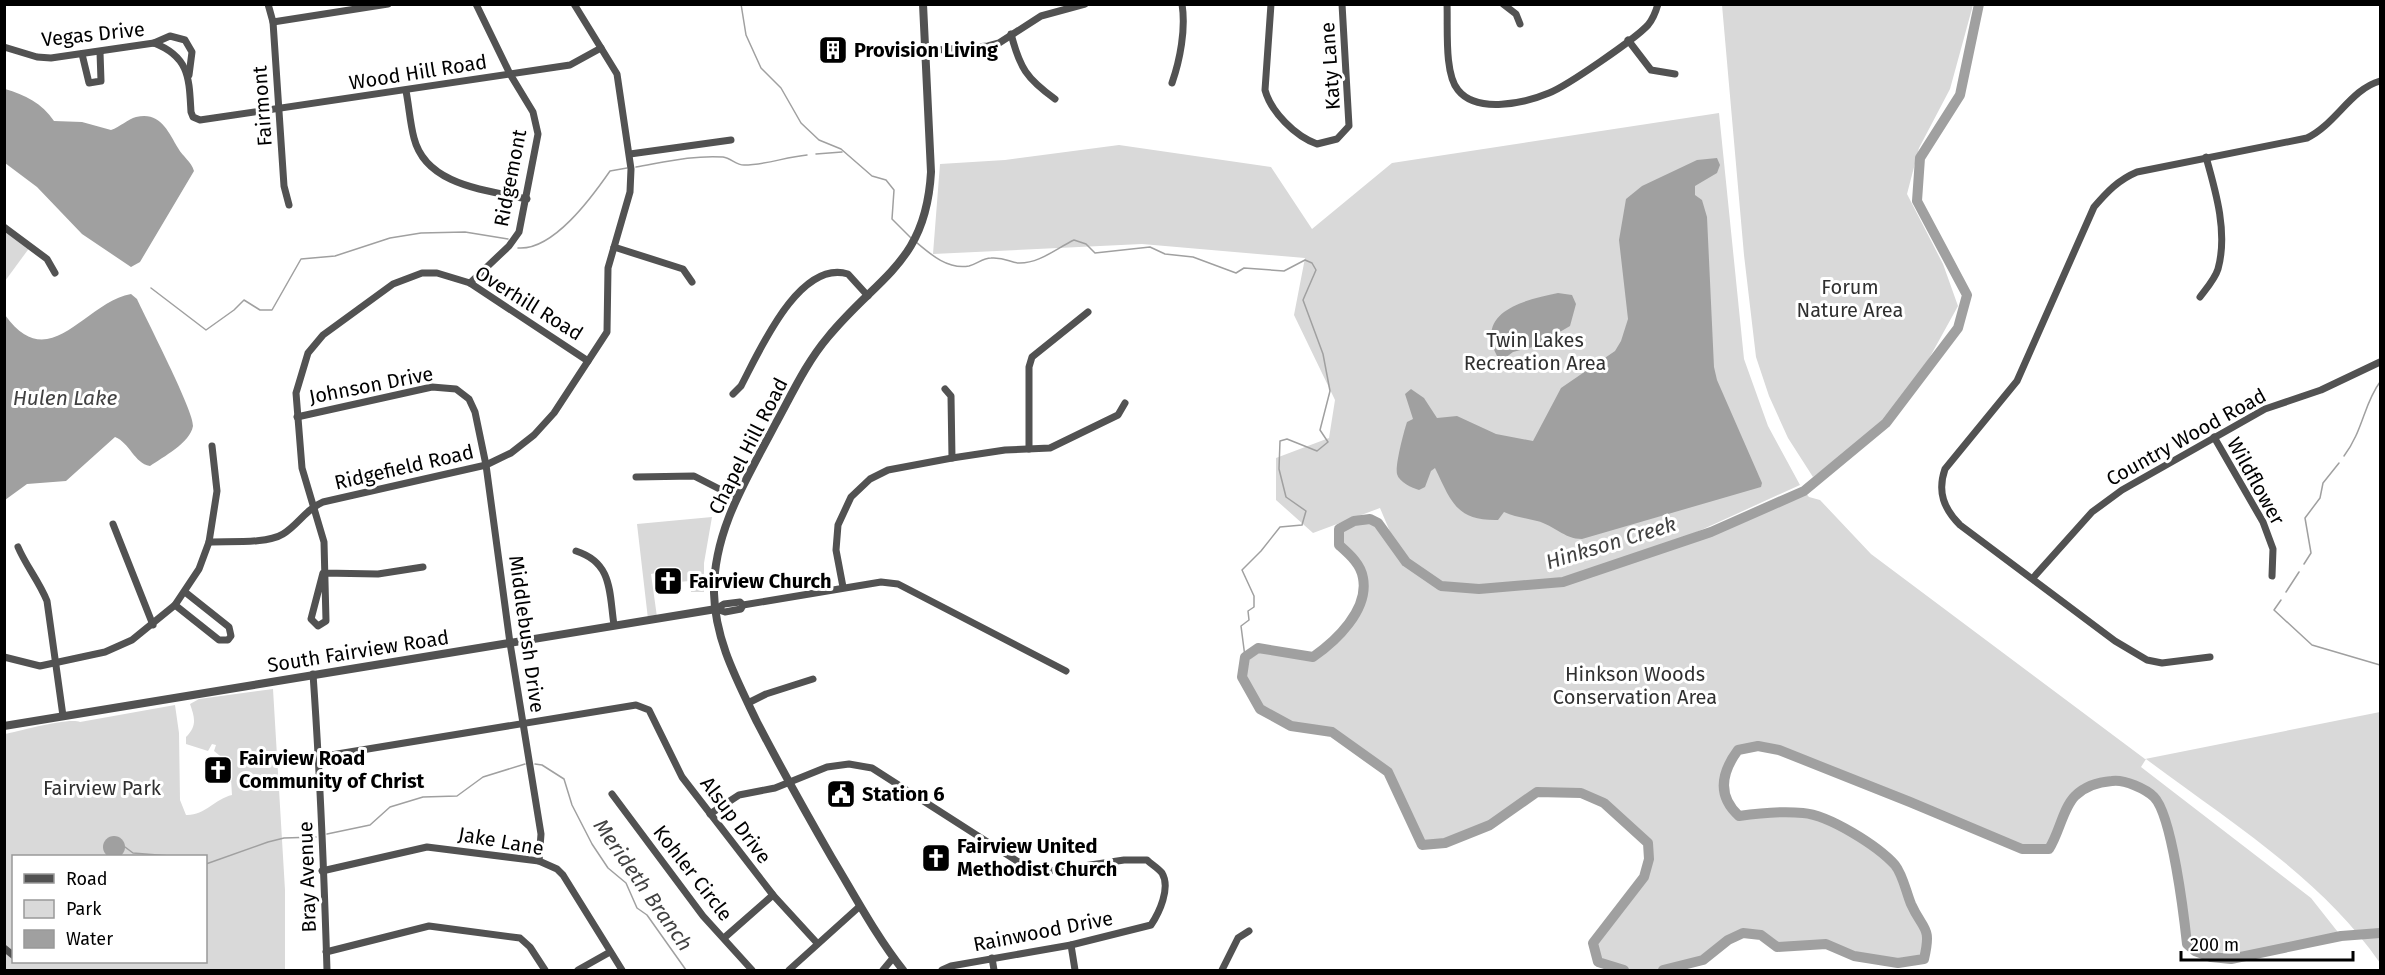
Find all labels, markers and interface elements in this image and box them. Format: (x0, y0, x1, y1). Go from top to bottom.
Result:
street label: Vegas Drive (40, 17, 146, 51)
street label: Katy Lane (1315, 21, 1345, 111)
building icon: Provision Living (817, 34, 849, 66)
place label: Provision Living (854, 38, 999, 62)
street label: Wood Hill Road (347, 49, 489, 95)
street label: Fairmont (247, 64, 277, 147)
street label: Ridgemont (489, 127, 531, 229)
street label: Overhill Road (471, 260, 587, 346)
park label: Forum Nature Area (1797, 275, 1903, 322)
park label: Twin Lakes Recreation Area (1464, 328, 1606, 375)
street label: Johnson Drive (307, 361, 435, 409)
street label: Chapel Hill Road (703, 374, 793, 518)
street label: Country Wood Road (2102, 383, 2270, 491)
water label: Hulen Lake (13, 385, 118, 411)
street label: Wildflower (2222, 433, 2290, 529)
street label: Ridgefield Road (332, 439, 476, 495)
water label: Hinkson Creek (1543, 511, 1679, 575)
street label: Middlebush Drive (504, 554, 550, 714)
church icon: Fairview Church (652, 565, 684, 597)
place label: Fairview Church (689, 569, 832, 593)
street label: South Fairview Road (266, 625, 450, 677)
park label: Hinkson Woods Conservation Area (1553, 662, 1717, 709)
place label: Fairview Road Community of Christ (239, 746, 425, 793)
church icon: Fairview Road Community of Christ (202, 754, 234, 786)
street label: Alsup Drive (696, 772, 776, 868)
park label: Fairview Park (43, 776, 162, 800)
public building icon: Station 6 (825, 778, 857, 810)
place label: Station 6 (862, 782, 944, 806)
water label: Merideth Branch (588, 814, 698, 956)
street label: Kohler Circle (648, 820, 738, 926)
street label: Bray Avenue (293, 821, 321, 933)
street label: Jake Lane (456, 822, 546, 860)
place label: Fairview United Methodist Church (957, 834, 1117, 881)
church icon: Fairview United Methodist Church (920, 842, 952, 874)
legend (12, 855, 207, 963)
text: Road (66, 868, 108, 890)
text: Park (66, 898, 102, 920)
street label: Rainwood Drive (971, 906, 1115, 956)
scale bar (2181, 924, 2354, 962)
text: Water (66, 928, 113, 950)
text: 200 m (2190, 934, 2239, 956)

